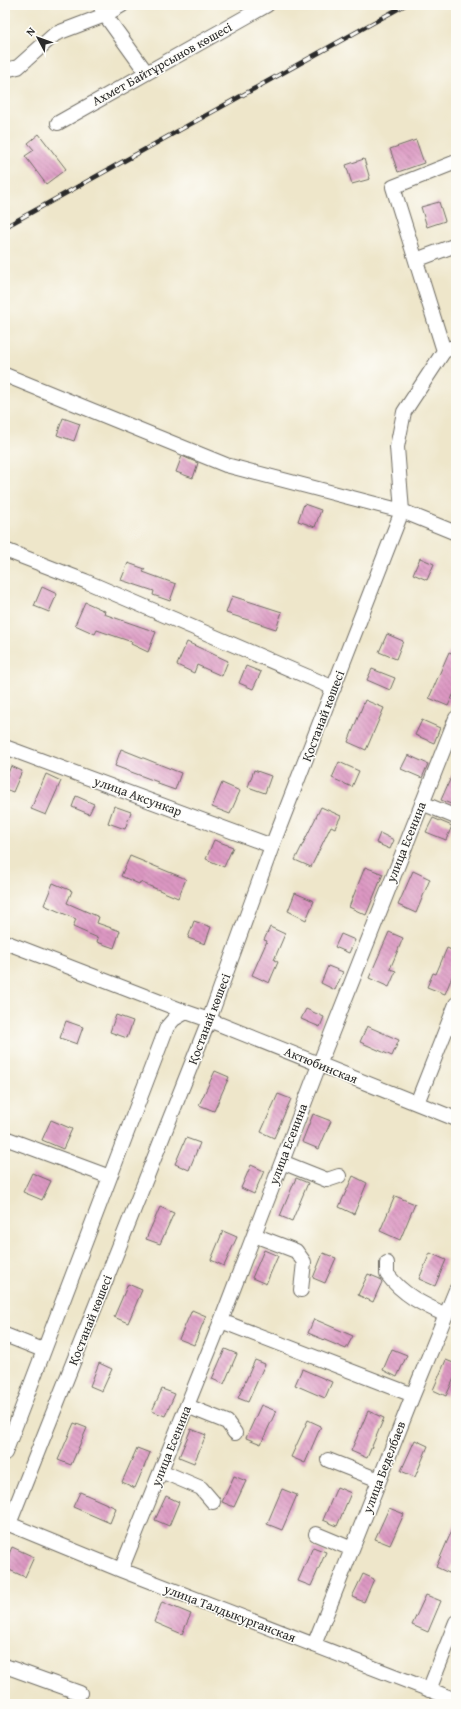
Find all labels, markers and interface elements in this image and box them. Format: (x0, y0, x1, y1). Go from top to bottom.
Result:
street label: Ахмет Байтұрсынов көшесі (89, 17, 236, 110)
north arrow (18, 18, 58, 58)
text: N (22, 23, 39, 39)
street label: Қостанай көшесі (297, 667, 349, 764)
street label: улица Аксункар (90, 771, 185, 821)
street label: улица Есенина (381, 798, 431, 886)
street label: Қостанай көшесі (183, 970, 235, 1067)
street label: Актюбинская (281, 1042, 361, 1089)
street label: улица Есенина (263, 1100, 312, 1188)
street label: Қостанай көшесі (63, 1272, 117, 1368)
street label: улица Есенина (146, 1402, 196, 1490)
street label: улица Беделбаев (357, 1418, 410, 1517)
street label: улица Талдыкурганская (160, 1579, 299, 1647)

